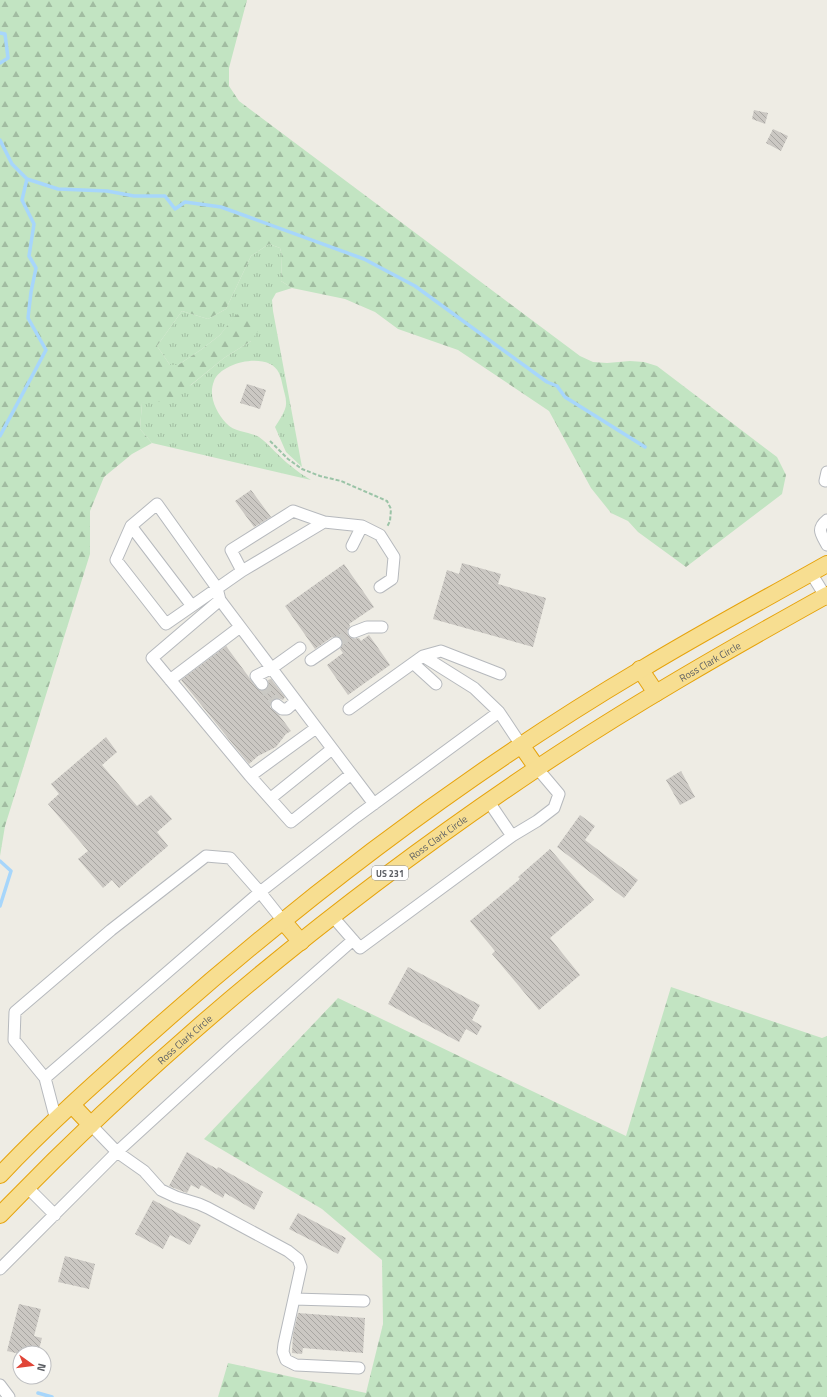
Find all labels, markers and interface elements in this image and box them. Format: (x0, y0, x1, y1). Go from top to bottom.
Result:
street label: Ross Clark Circle (676, 638, 743, 685)
street label: Ross Clark Circle (406, 811, 470, 864)
road number: US 231 (372, 866, 408, 880)
street label: Ross Clark Circle (154, 1011, 215, 1068)
north arrow (12, 1345, 52, 1385)
text: N (33, 1362, 50, 1373)

